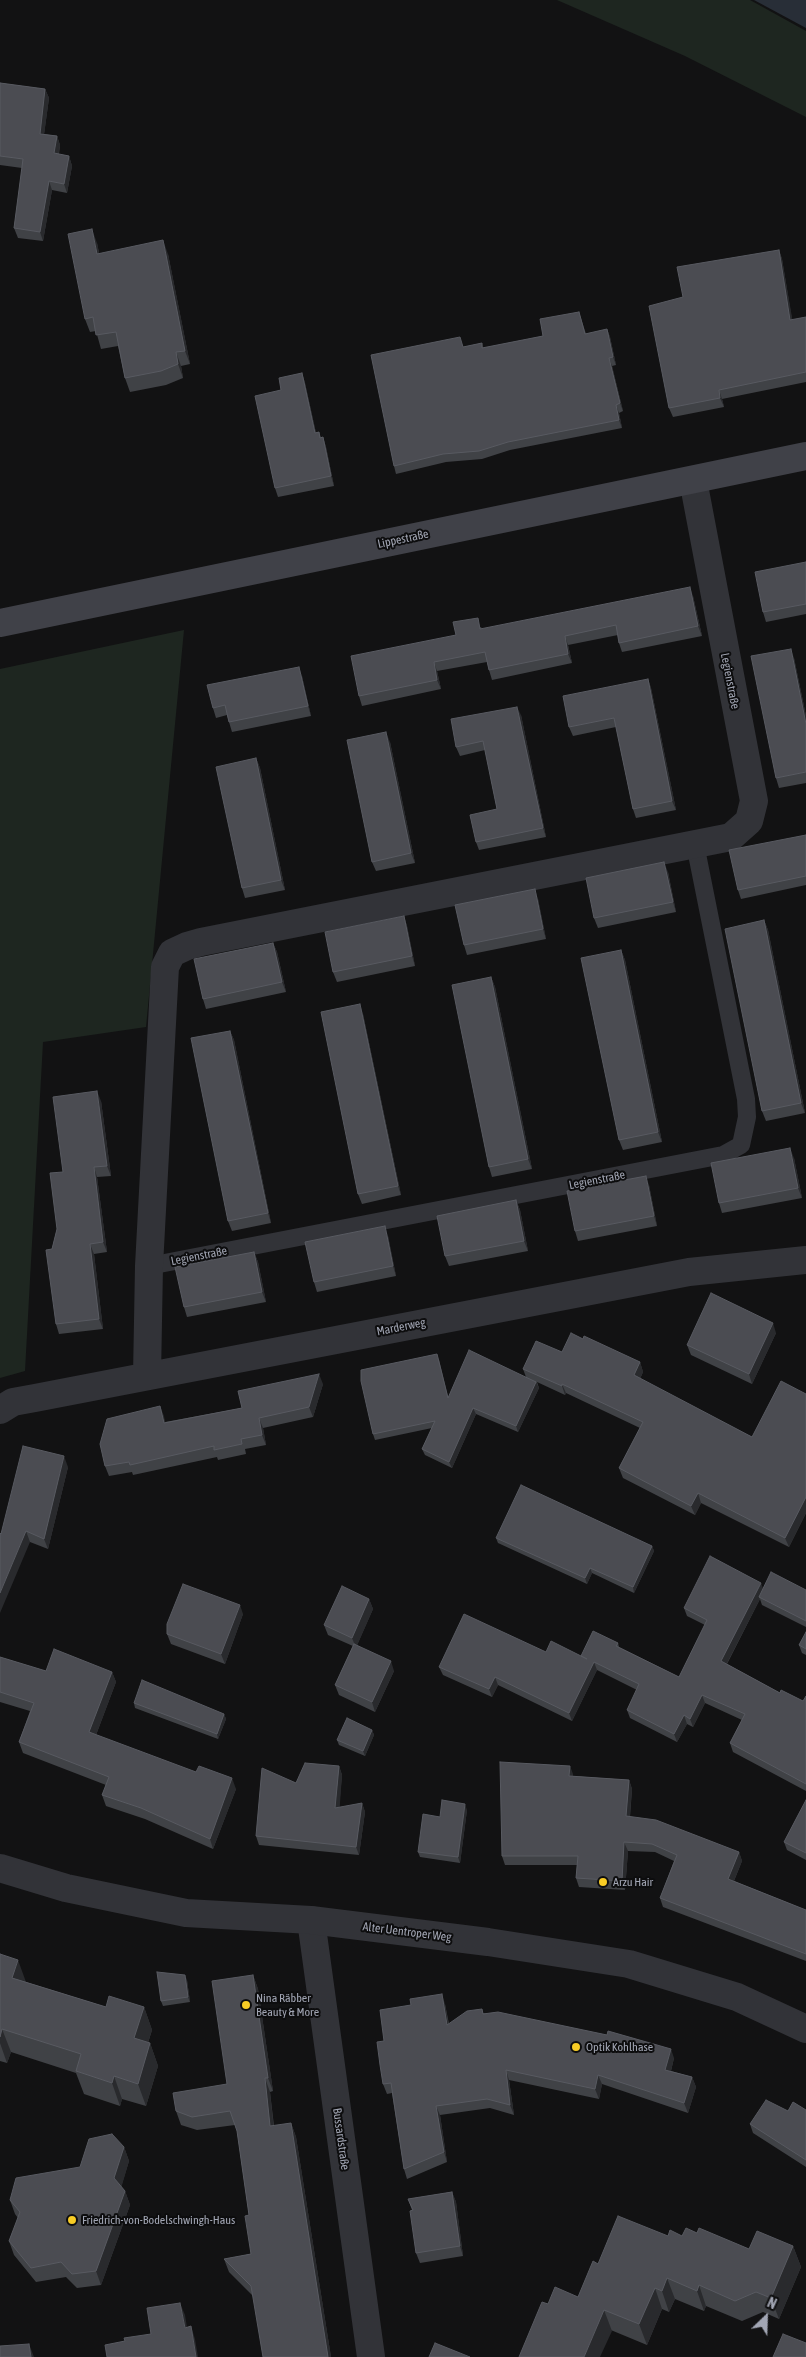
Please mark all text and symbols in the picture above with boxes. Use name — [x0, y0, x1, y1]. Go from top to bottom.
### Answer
street label: Lippestraße — [376, 527, 430, 551]
street label: Legienstraße — [717, 652, 743, 710]
street label: Legienstraße — [568, 1167, 626, 1193]
street label: Legienstraße — [170, 1243, 228, 1269]
street label: Marderweg — [375, 1315, 427, 1339]
place label: Arzu Hair — [613, 1875, 653, 1889]
marker: Arzu Hair — [597, 1876, 609, 1888]
street label: Alter Uentroper Weg — [362, 1919, 452, 1945]
place label: Nina Räbber Beauty & More — [256, 1991, 319, 2019]
marker: Nina Räbber Beauty & More — [240, 1999, 252, 2011]
place label: Optik Kohlhase — [586, 2040, 653, 2054]
marker: Optik Kohlhase — [570, 2041, 582, 2053]
street label: Bussardstraße — [330, 2107, 352, 2171]
place label: Friedrich-von-Bodelschwingh-Haus — [82, 2213, 235, 2227]
marker: Friedrich-von-Bodelschwingh-Haus — [66, 2214, 78, 2226]
north arrow — [741, 2292, 791, 2342]
text: N — [765, 2294, 779, 2312]

